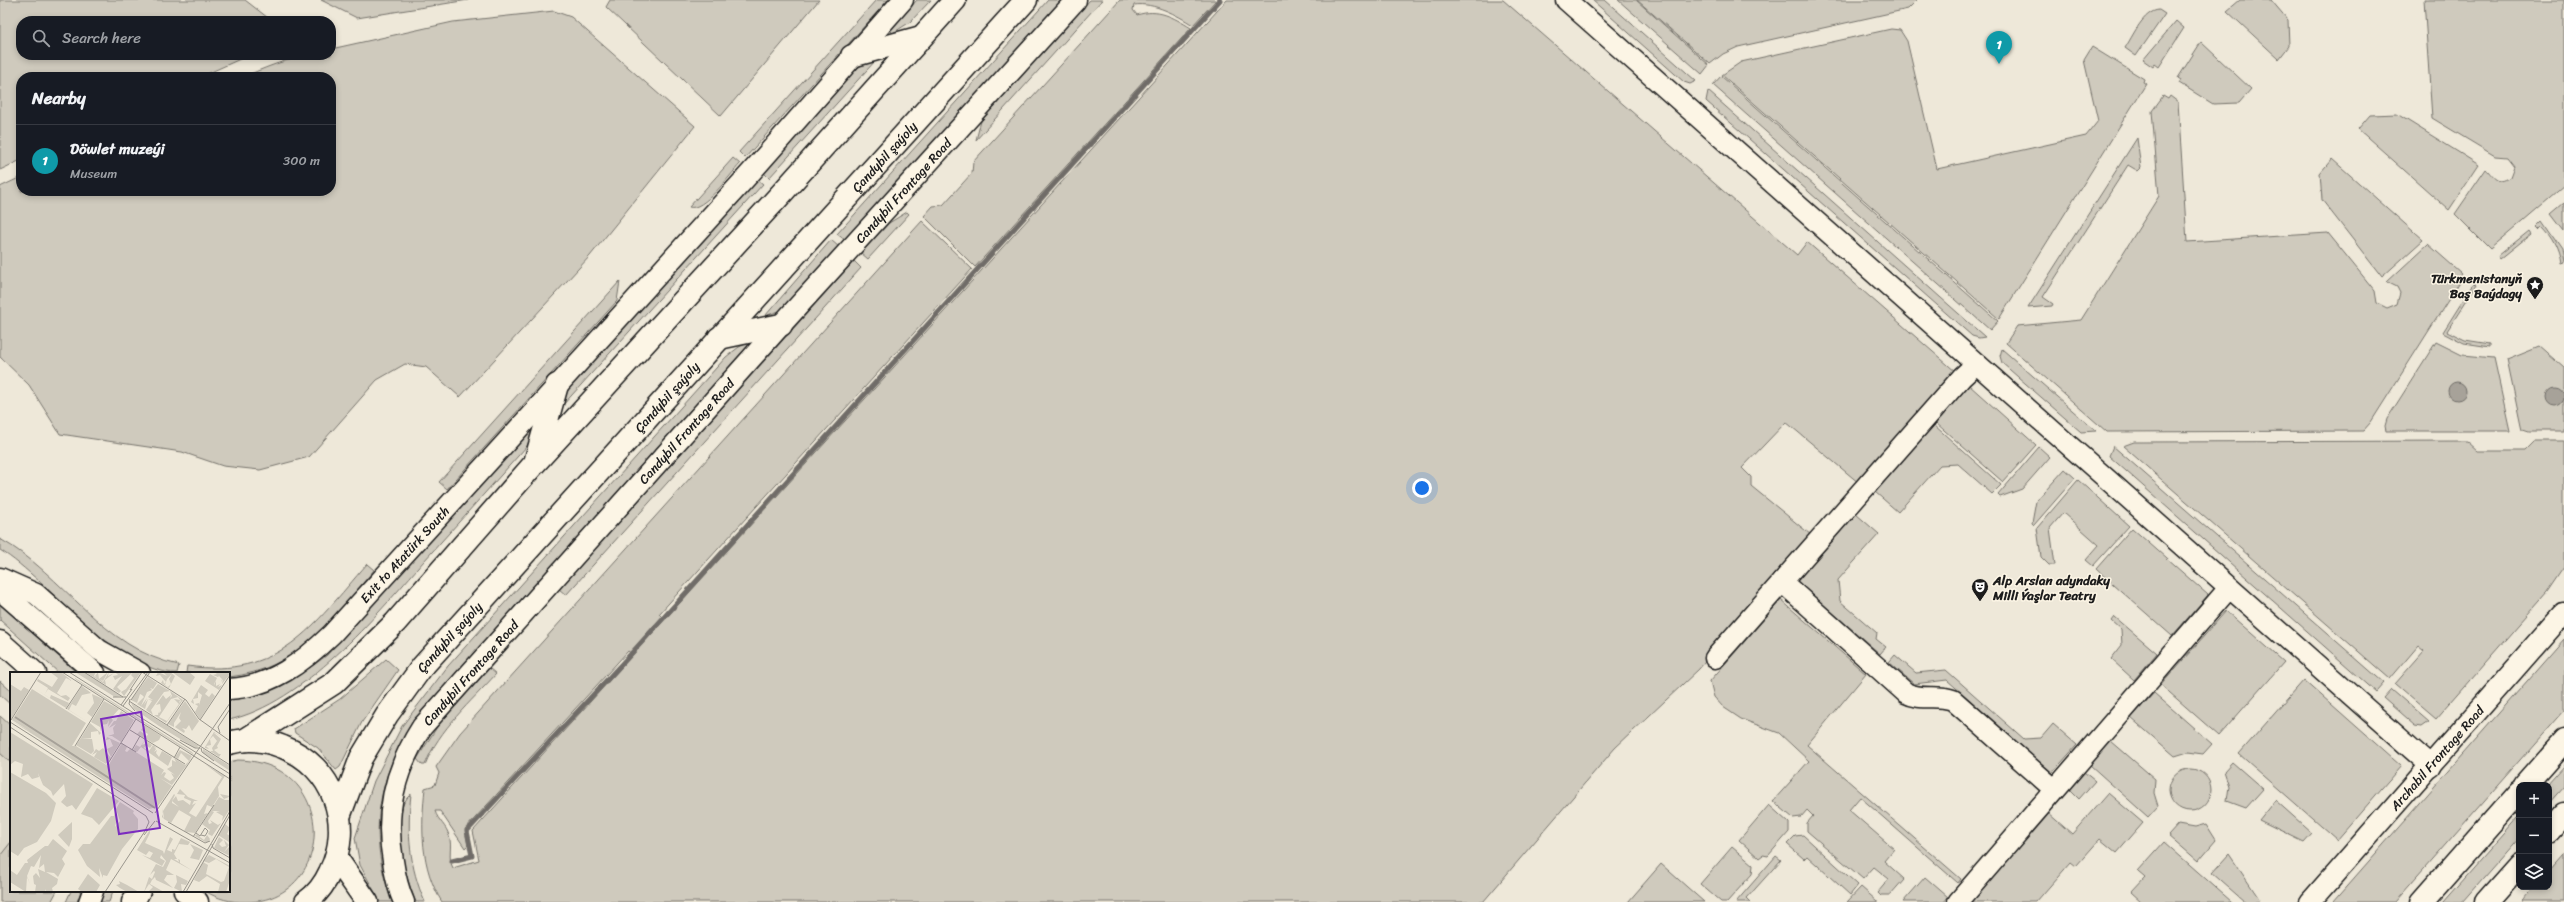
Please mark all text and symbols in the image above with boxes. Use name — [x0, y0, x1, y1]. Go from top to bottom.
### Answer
search box — [16, 16, 336, 60]
text: Search here — [62, 25, 141, 51]
icon: search — [30, 27, 52, 49]
pin: 1 — [1986, 31, 2012, 64]
text: Nearby — [32, 83, 86, 113]
street label: Çandybil şaýoly — [846, 116, 923, 197]
street label: Candybil Frontage Road — [849, 132, 958, 248]
text: Döwlet muzeýi — [70, 136, 165, 162]
text: 1 — [42, 149, 48, 172]
text: 300 m — [283, 149, 320, 172]
text: Museum — [70, 162, 117, 185]
place label: Türkmenistanyň Baş Baýdagy — [2431, 267, 2523, 305]
place icon: Türkmenistanyň Baş Baýdagy — [2525, 275, 2545, 300]
street label: Çandybil şaýoly — [628, 356, 705, 438]
street label: Candybil Frontage Road — [633, 372, 741, 489]
your location — [1412, 478, 1432, 498]
street label: Exit to Atatürk South — [354, 500, 455, 608]
place label: Alp Arslan adyndaky Milli Ýaşlar Teatry — [1992, 569, 2110, 607]
theatre icon: Alp Arslan adyndaky Milli Ýaşlar Teatry — [1970, 577, 1990, 602]
street label: Çandybil şaýoly — [410, 596, 488, 677]
street label: Candybil Frontage Road — [417, 614, 525, 731]
inset map — [10, 672, 230, 892]
street label: Archabil Frontage Road — [2383, 699, 2490, 816]
map controls — [2516, 782, 2552, 890]
button: + — [2516, 782, 2552, 818]
button: − — [2516, 818, 2552, 854]
button: layers — [2516, 854, 2552, 890]

